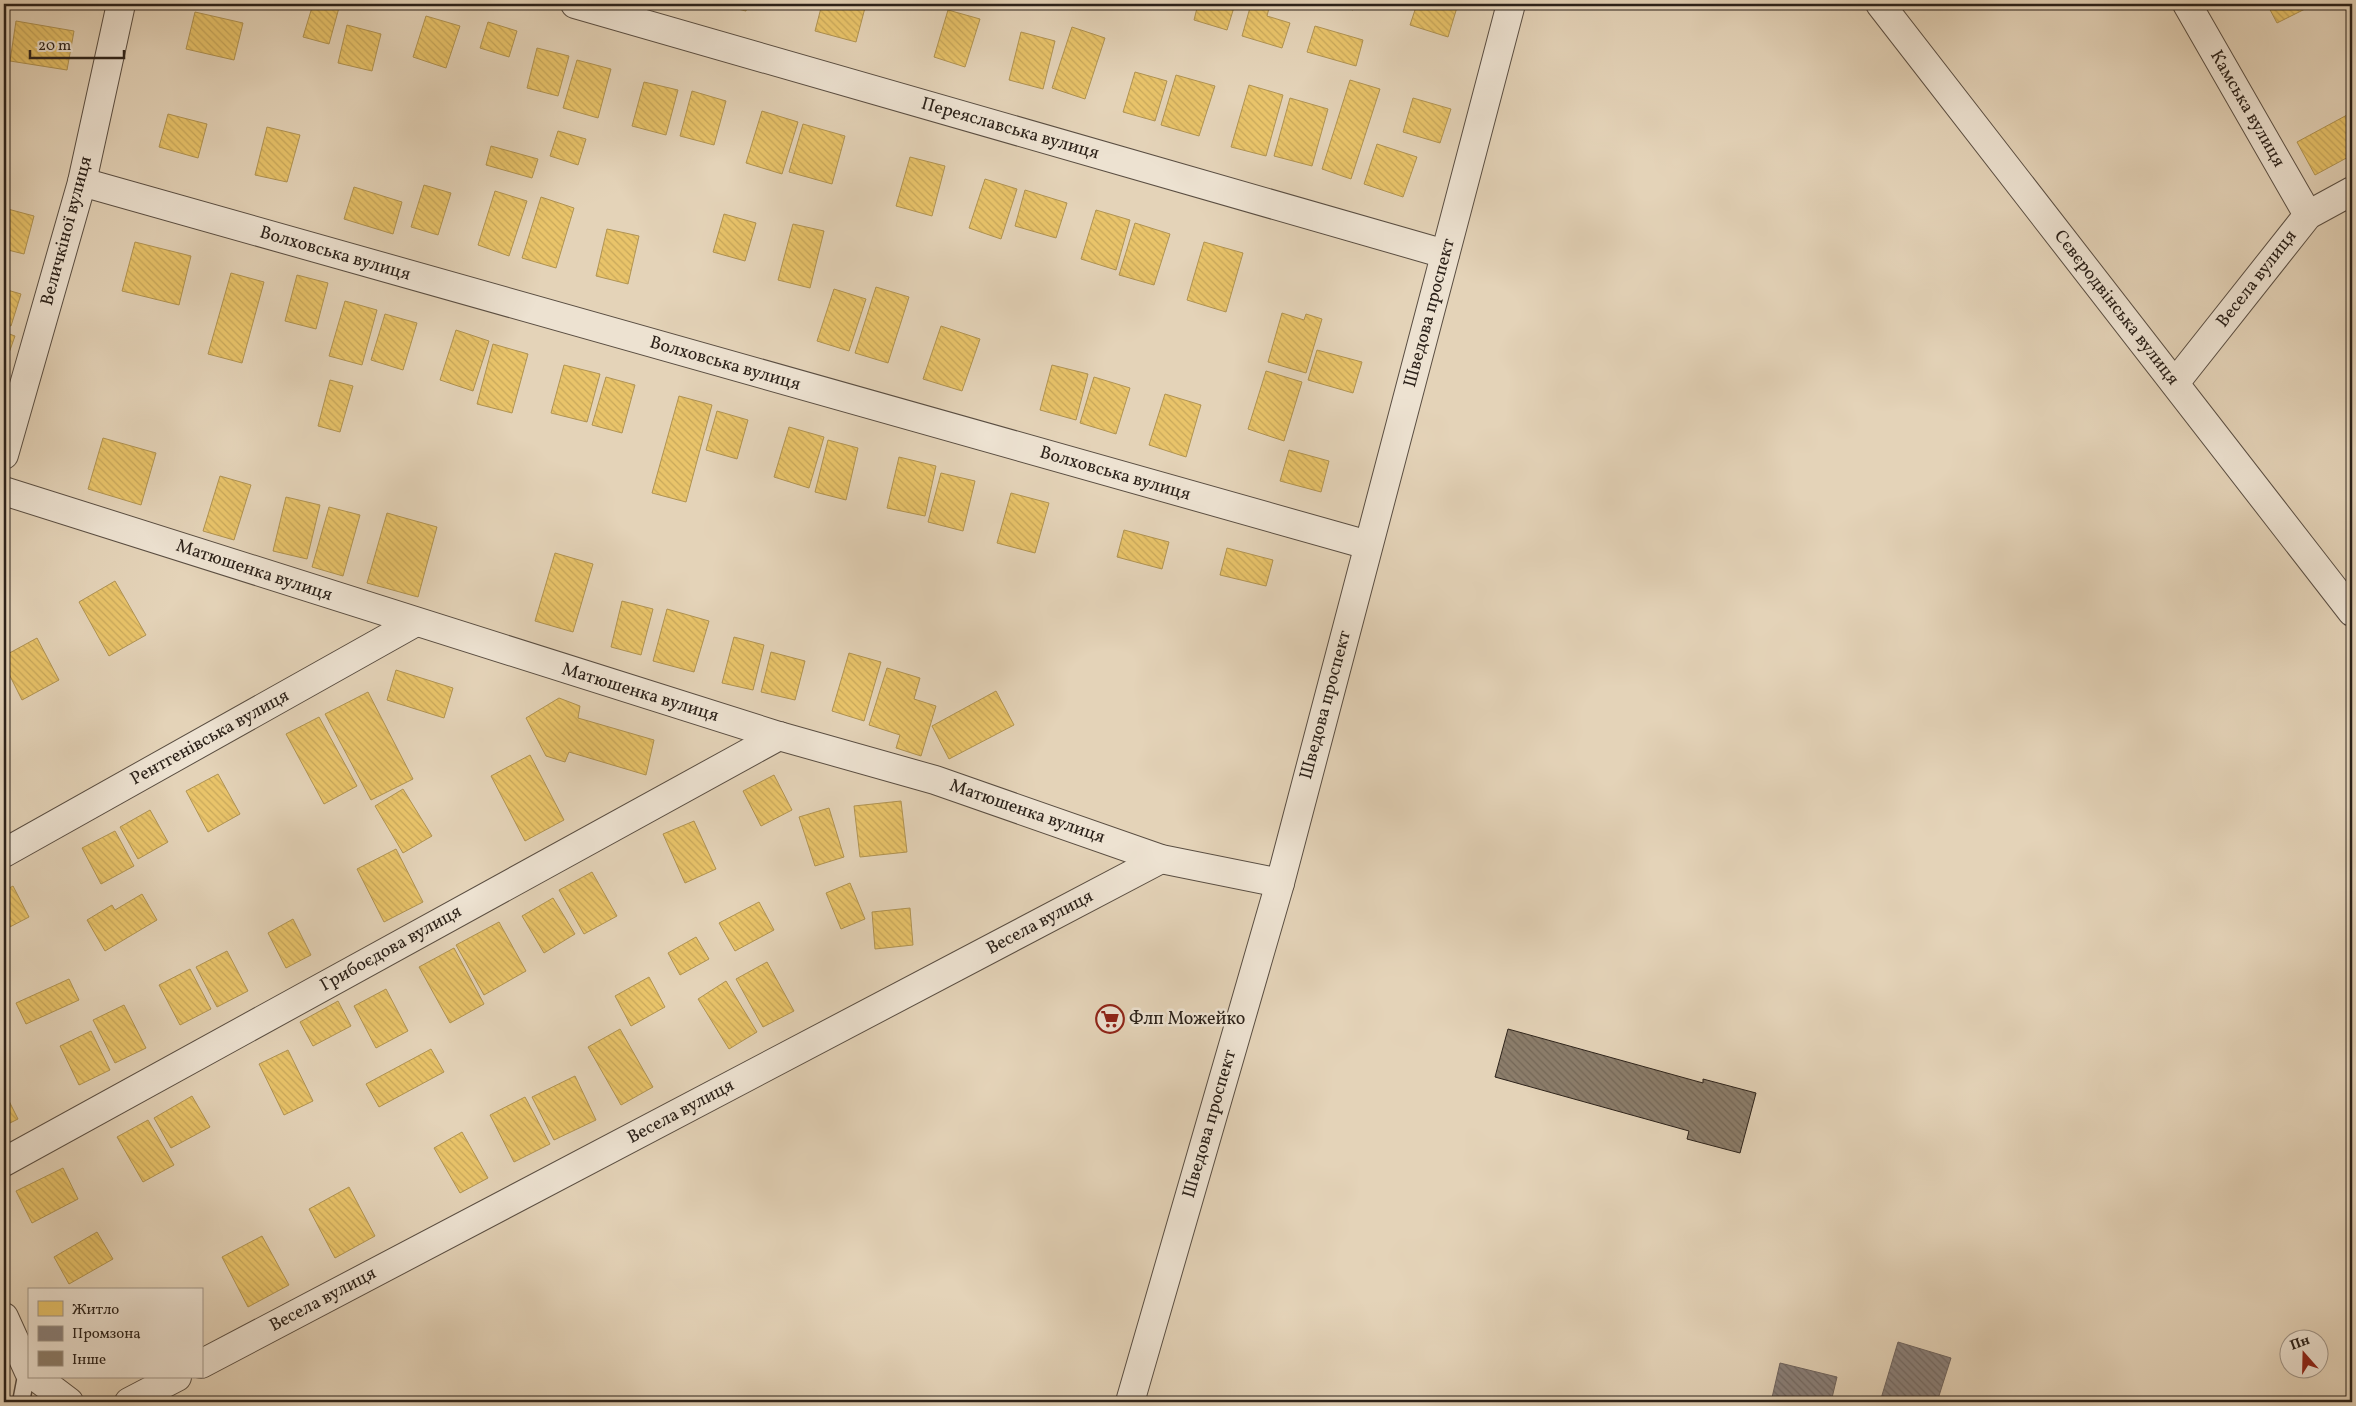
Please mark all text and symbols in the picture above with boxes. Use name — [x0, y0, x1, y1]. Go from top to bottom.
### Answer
scale bar — [30, 28, 124, 60]
text: 20 m — [38, 36, 71, 57]
street label: Камська вулиця — [2203, 46, 2291, 172]
street label: Переяславська вулиця — [918, 92, 1102, 166]
street label: Величкіної вулиця — [35, 154, 99, 308]
street label: Волховська вулиця — [256, 220, 414, 288]
street label: Сєвєродвінська вулиця — [2047, 225, 2185, 391]
street label: Весела вулиця — [2211, 225, 2303, 333]
street label: Шведова проспект — [1398, 236, 1462, 390]
street label: Волховська вулиця — [646, 330, 804, 398]
street label: Волховська вулиця — [1036, 440, 1194, 508]
street label: Матюшенка вулиця — [173, 534, 335, 608]
street label: Шведова проспект — [1294, 628, 1358, 782]
street label: Матюшенка вулиця — [558, 657, 722, 729]
street label: Рентгенівська вулиця — [126, 684, 294, 792]
street label: Матюшенка вулиця — [946, 774, 1108, 850]
street label: Весела вулиця — [982, 884, 1098, 962]
street label: Грибоєдова вулиця — [316, 900, 466, 998]
supermarket icon: Флп Можейко — [1095, 1004, 1125, 1034]
place label: Флп Можейко — [1129, 1007, 1245, 1032]
street label: Шведова проспект — [1177, 1047, 1243, 1201]
street label: Весела вулиця — [623, 1073, 739, 1151]
street label: Весела вулиця — [265, 1261, 381, 1339]
legend — [28, 1288, 202, 1378]
text: Житло — [72, 1300, 119, 1321]
text: Промзона — [72, 1324, 141, 1345]
north arrow — [2278, 1328, 2328, 1378]
text: Пн — [2287, 1331, 2313, 1356]
text: Інше — [72, 1350, 106, 1371]

